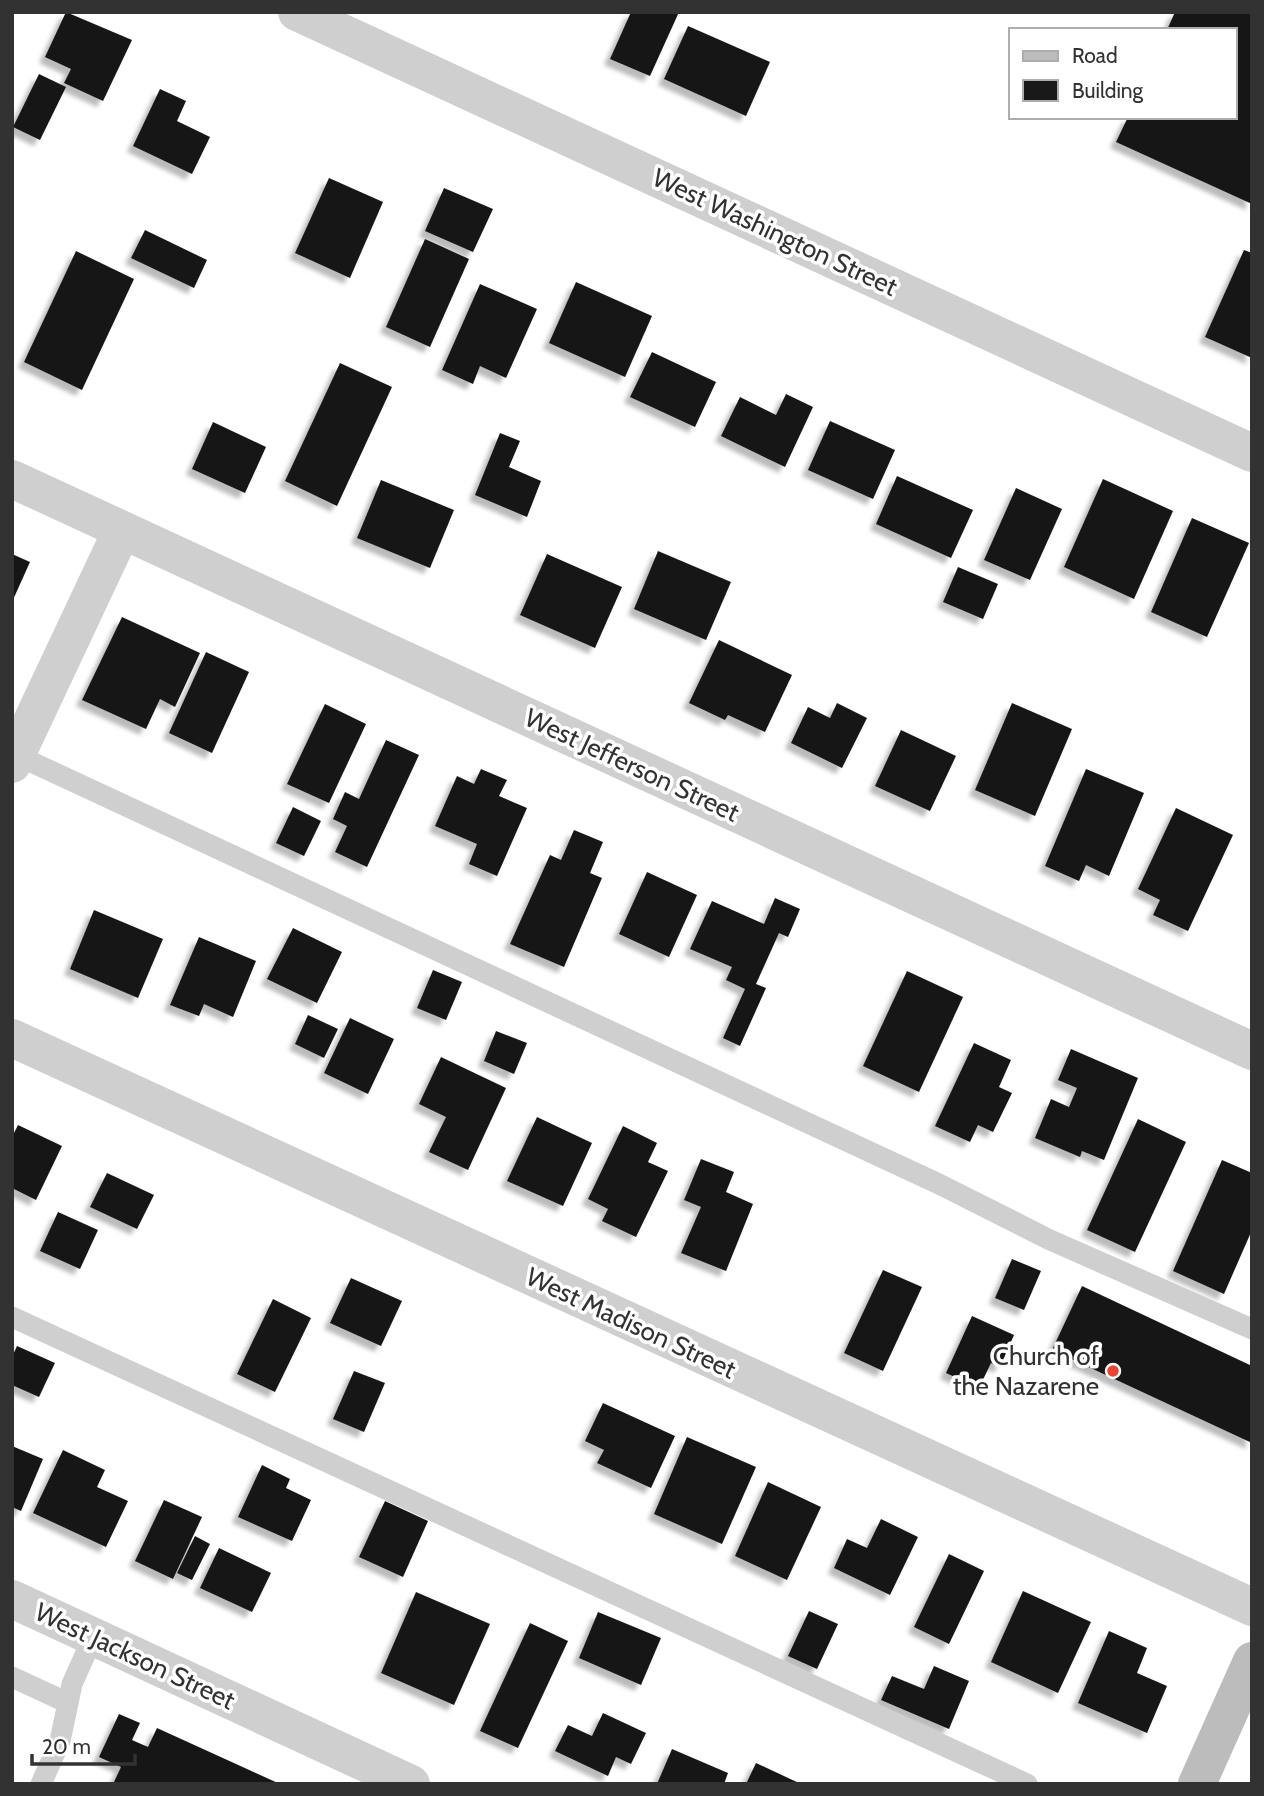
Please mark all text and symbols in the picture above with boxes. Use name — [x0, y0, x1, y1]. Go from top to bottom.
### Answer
legend — [1009, 28, 1236, 119]
text: Road — [1072, 43, 1118, 68]
text: Building — [1072, 78, 1144, 103]
street label: West Washington Street — [648, 161, 903, 303]
street label: West Jefferson Street — [520, 701, 744, 829]
street label: West Madison Street — [521, 1260, 741, 1386]
place label: Church of the Nazarene — [953, 1340, 1099, 1402]
marker: Church of the Nazarene — [1105, 1363, 1121, 1379]
street label: West Jackson Street — [30, 1596, 240, 1716]
scale bar — [32, 1722, 135, 1766]
text: 20 m — [42, 1734, 91, 1759]

